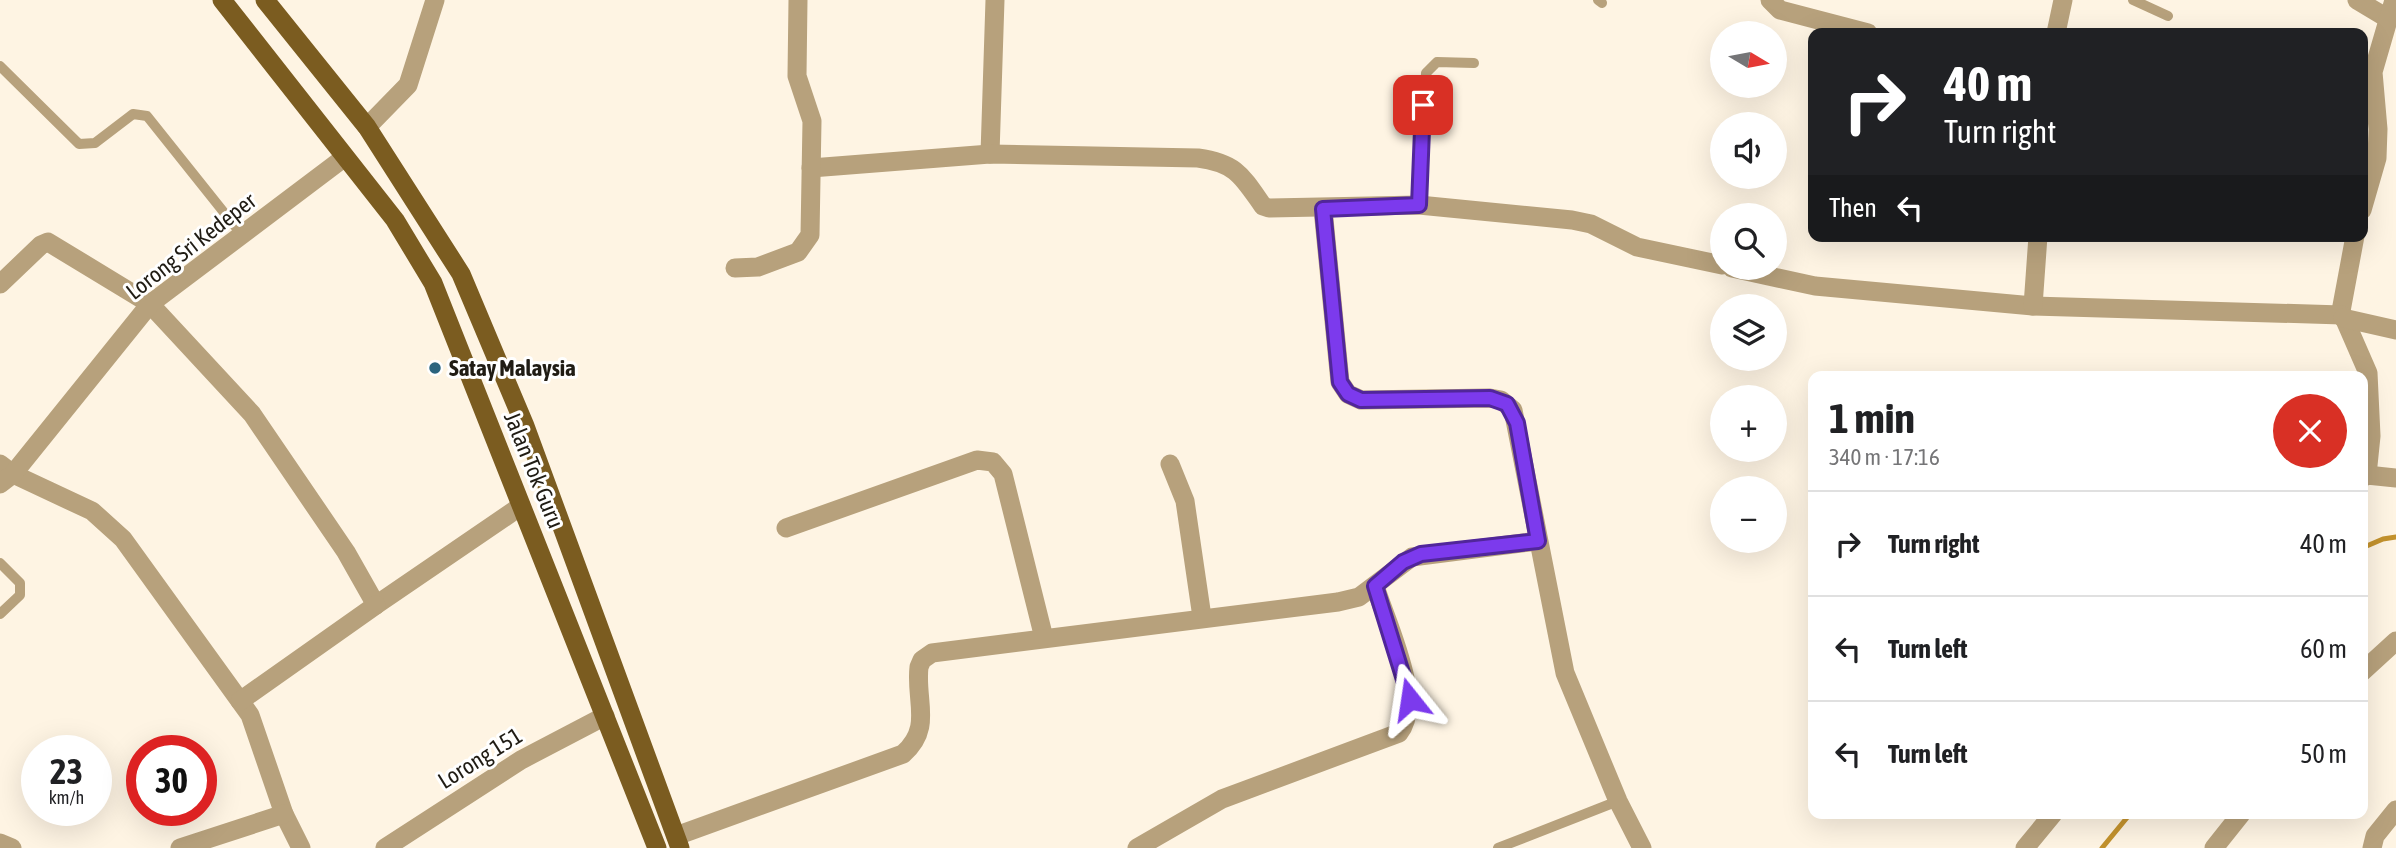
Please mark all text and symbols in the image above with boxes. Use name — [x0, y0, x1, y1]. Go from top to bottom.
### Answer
north arrow — [1710, 21, 1787, 98]
map controls — [1710, 21, 1787, 553]
text: 40 m — [1944, 55, 2032, 111]
icon: right — [1829, 56, 1920, 147]
pin — [1393, 75, 1453, 135]
icon: arrive — [1404, 86, 1442, 124]
button: sound — [1710, 112, 1787, 189]
text: Turn right — [1944, 113, 2057, 150]
street label: Lorong Sri Kedeper — [121, 187, 262, 305]
icon: left — [1891, 189, 1929, 227]
text: Then — [1829, 193, 1877, 223]
button: search — [1710, 203, 1787, 280]
button: layers — [1710, 294, 1787, 371]
place label: Satay Malaysia — [449, 355, 576, 381]
marker: Satay Malaysia — [427, 360, 443, 376]
button: + — [1710, 385, 1787, 462]
text: 1 min — [1829, 394, 1915, 442]
button: close — [2273, 394, 2347, 468]
street label: Jalan Tok Guru — [499, 408, 569, 532]
text: 340 m · 17:16 — [1829, 444, 1940, 470]
button: − — [1710, 476, 1787, 553]
icon: right — [1829, 525, 1867, 563]
text: Turn right — [1888, 529, 1979, 559]
text: 40 m — [2300, 529, 2347, 559]
icon: left — [1829, 630, 1867, 668]
text: Turn left — [1888, 634, 1968, 664]
text: 60 m — [2300, 634, 2347, 664]
position arrow — [1373, 662, 1447, 736]
street label: Lorong 151 — [433, 722, 527, 794]
speed limit sign: 30 — [126, 735, 217, 826]
icon: left — [1829, 735, 1867, 773]
text: Turn left — [1888, 739, 1968, 769]
text: 50 m — [2300, 739, 2347, 769]
text: 23 — [50, 751, 83, 791]
text: km/h — [49, 787, 84, 808]

